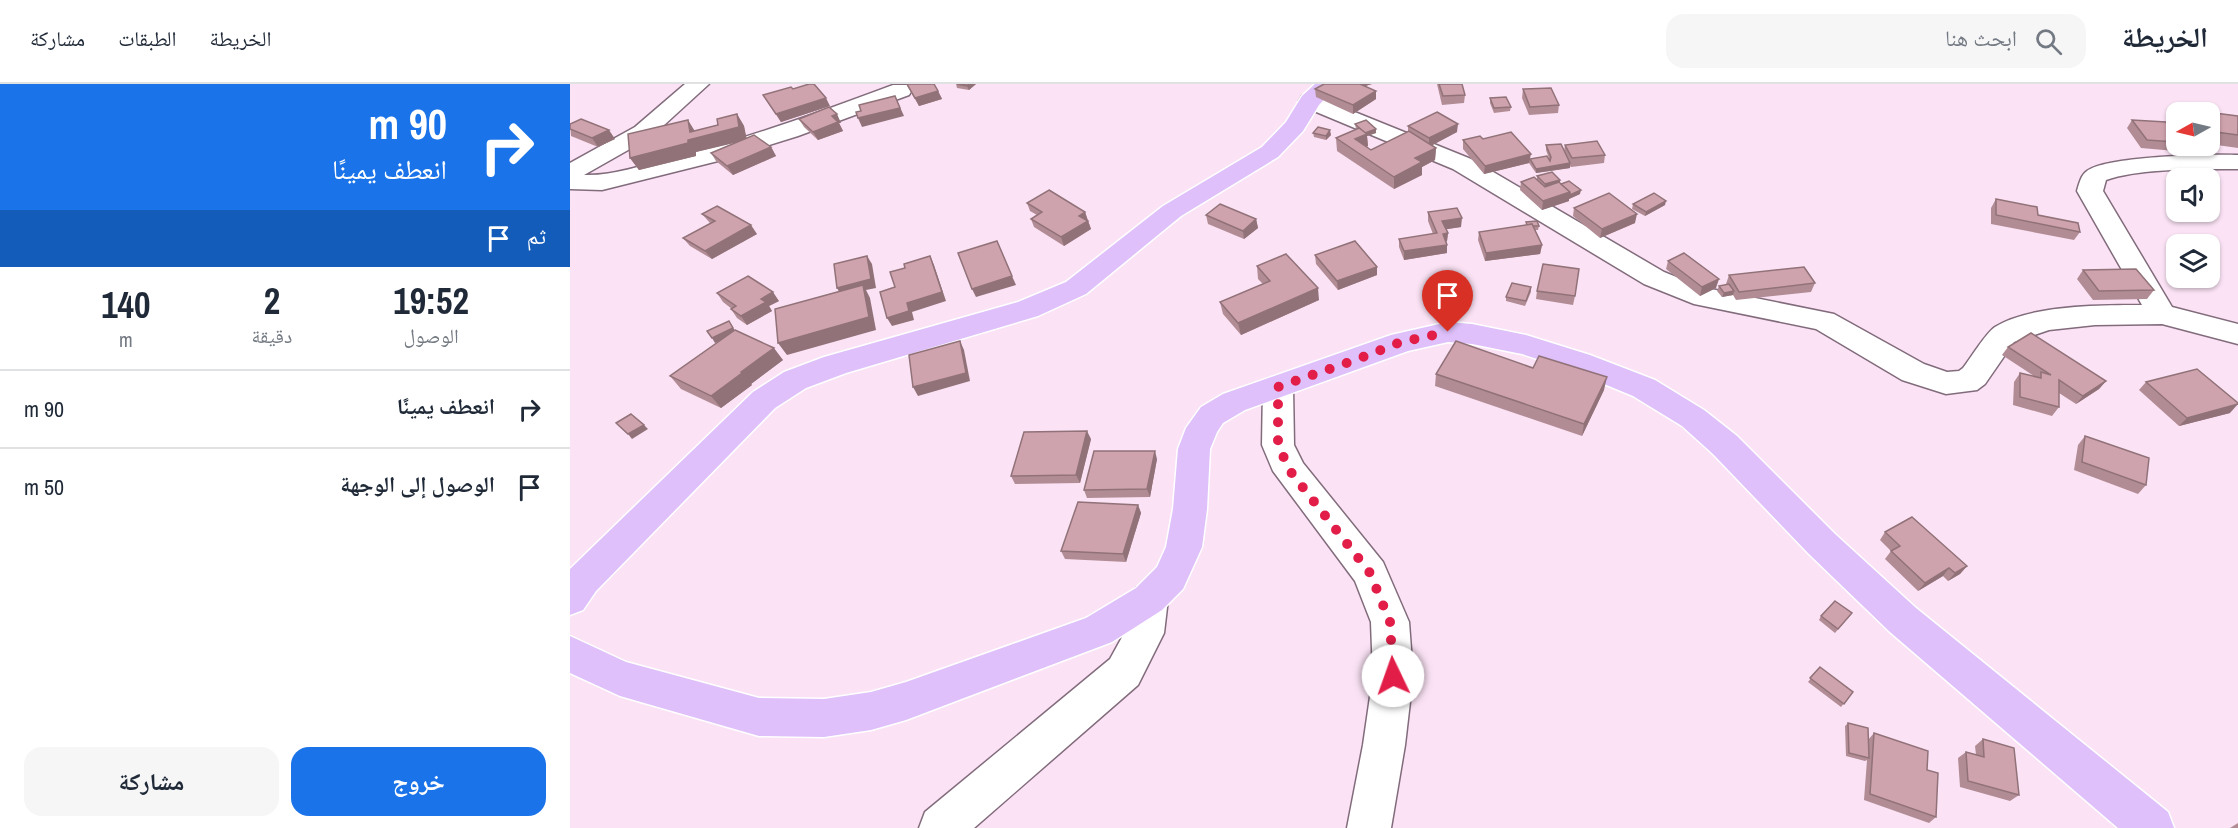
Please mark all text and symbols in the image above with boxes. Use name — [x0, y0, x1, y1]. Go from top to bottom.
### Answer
search box — [1666, 14, 2086, 68]
text: الخريطة — [2122, 18, 2208, 56]
text: ابحث هنا — [1945, 23, 2017, 53]
text: مشاركة — [30, 24, 85, 53]
text: الطبقات — [118, 24, 177, 53]
text: الخريطة — [210, 24, 271, 53]
icon: search — [2032, 25, 2065, 58]
text: 90 m — [368, 96, 447, 152]
north arrow — [2166, 102, 2220, 156]
map controls — [2166, 102, 2220, 288]
icon: right — [468, 108, 546, 186]
text: انعطف يمينًا — [332, 151, 447, 187]
button: sound — [2166, 168, 2220, 222]
text: ثم — [527, 221, 546, 251]
icon: arrive — [482, 222, 515, 255]
button: layers — [2166, 234, 2220, 288]
pin — [1422, 270, 1473, 332]
text: 2 — [264, 277, 280, 325]
text: 19:52 — [393, 277, 469, 325]
icon: arrive — [1431, 279, 1464, 312]
text: 140 — [101, 281, 150, 329]
text: دقيقة — [252, 322, 292, 349]
text: الوصول — [403, 322, 459, 349]
text: m — [119, 326, 133, 353]
text: انعطف يمينًا — [397, 391, 495, 421]
icon: right — [513, 393, 546, 426]
text: 90 m — [24, 394, 64, 424]
text: الوصول إلى الوجهة — [340, 469, 495, 499]
icon: arrive — [513, 471, 546, 504]
text: 50 m — [24, 472, 64, 502]
position arrow — [1361, 644, 1425, 708]
button: مشاركة — [24, 747, 279, 816]
button: خروج — [291, 747, 546, 816]

